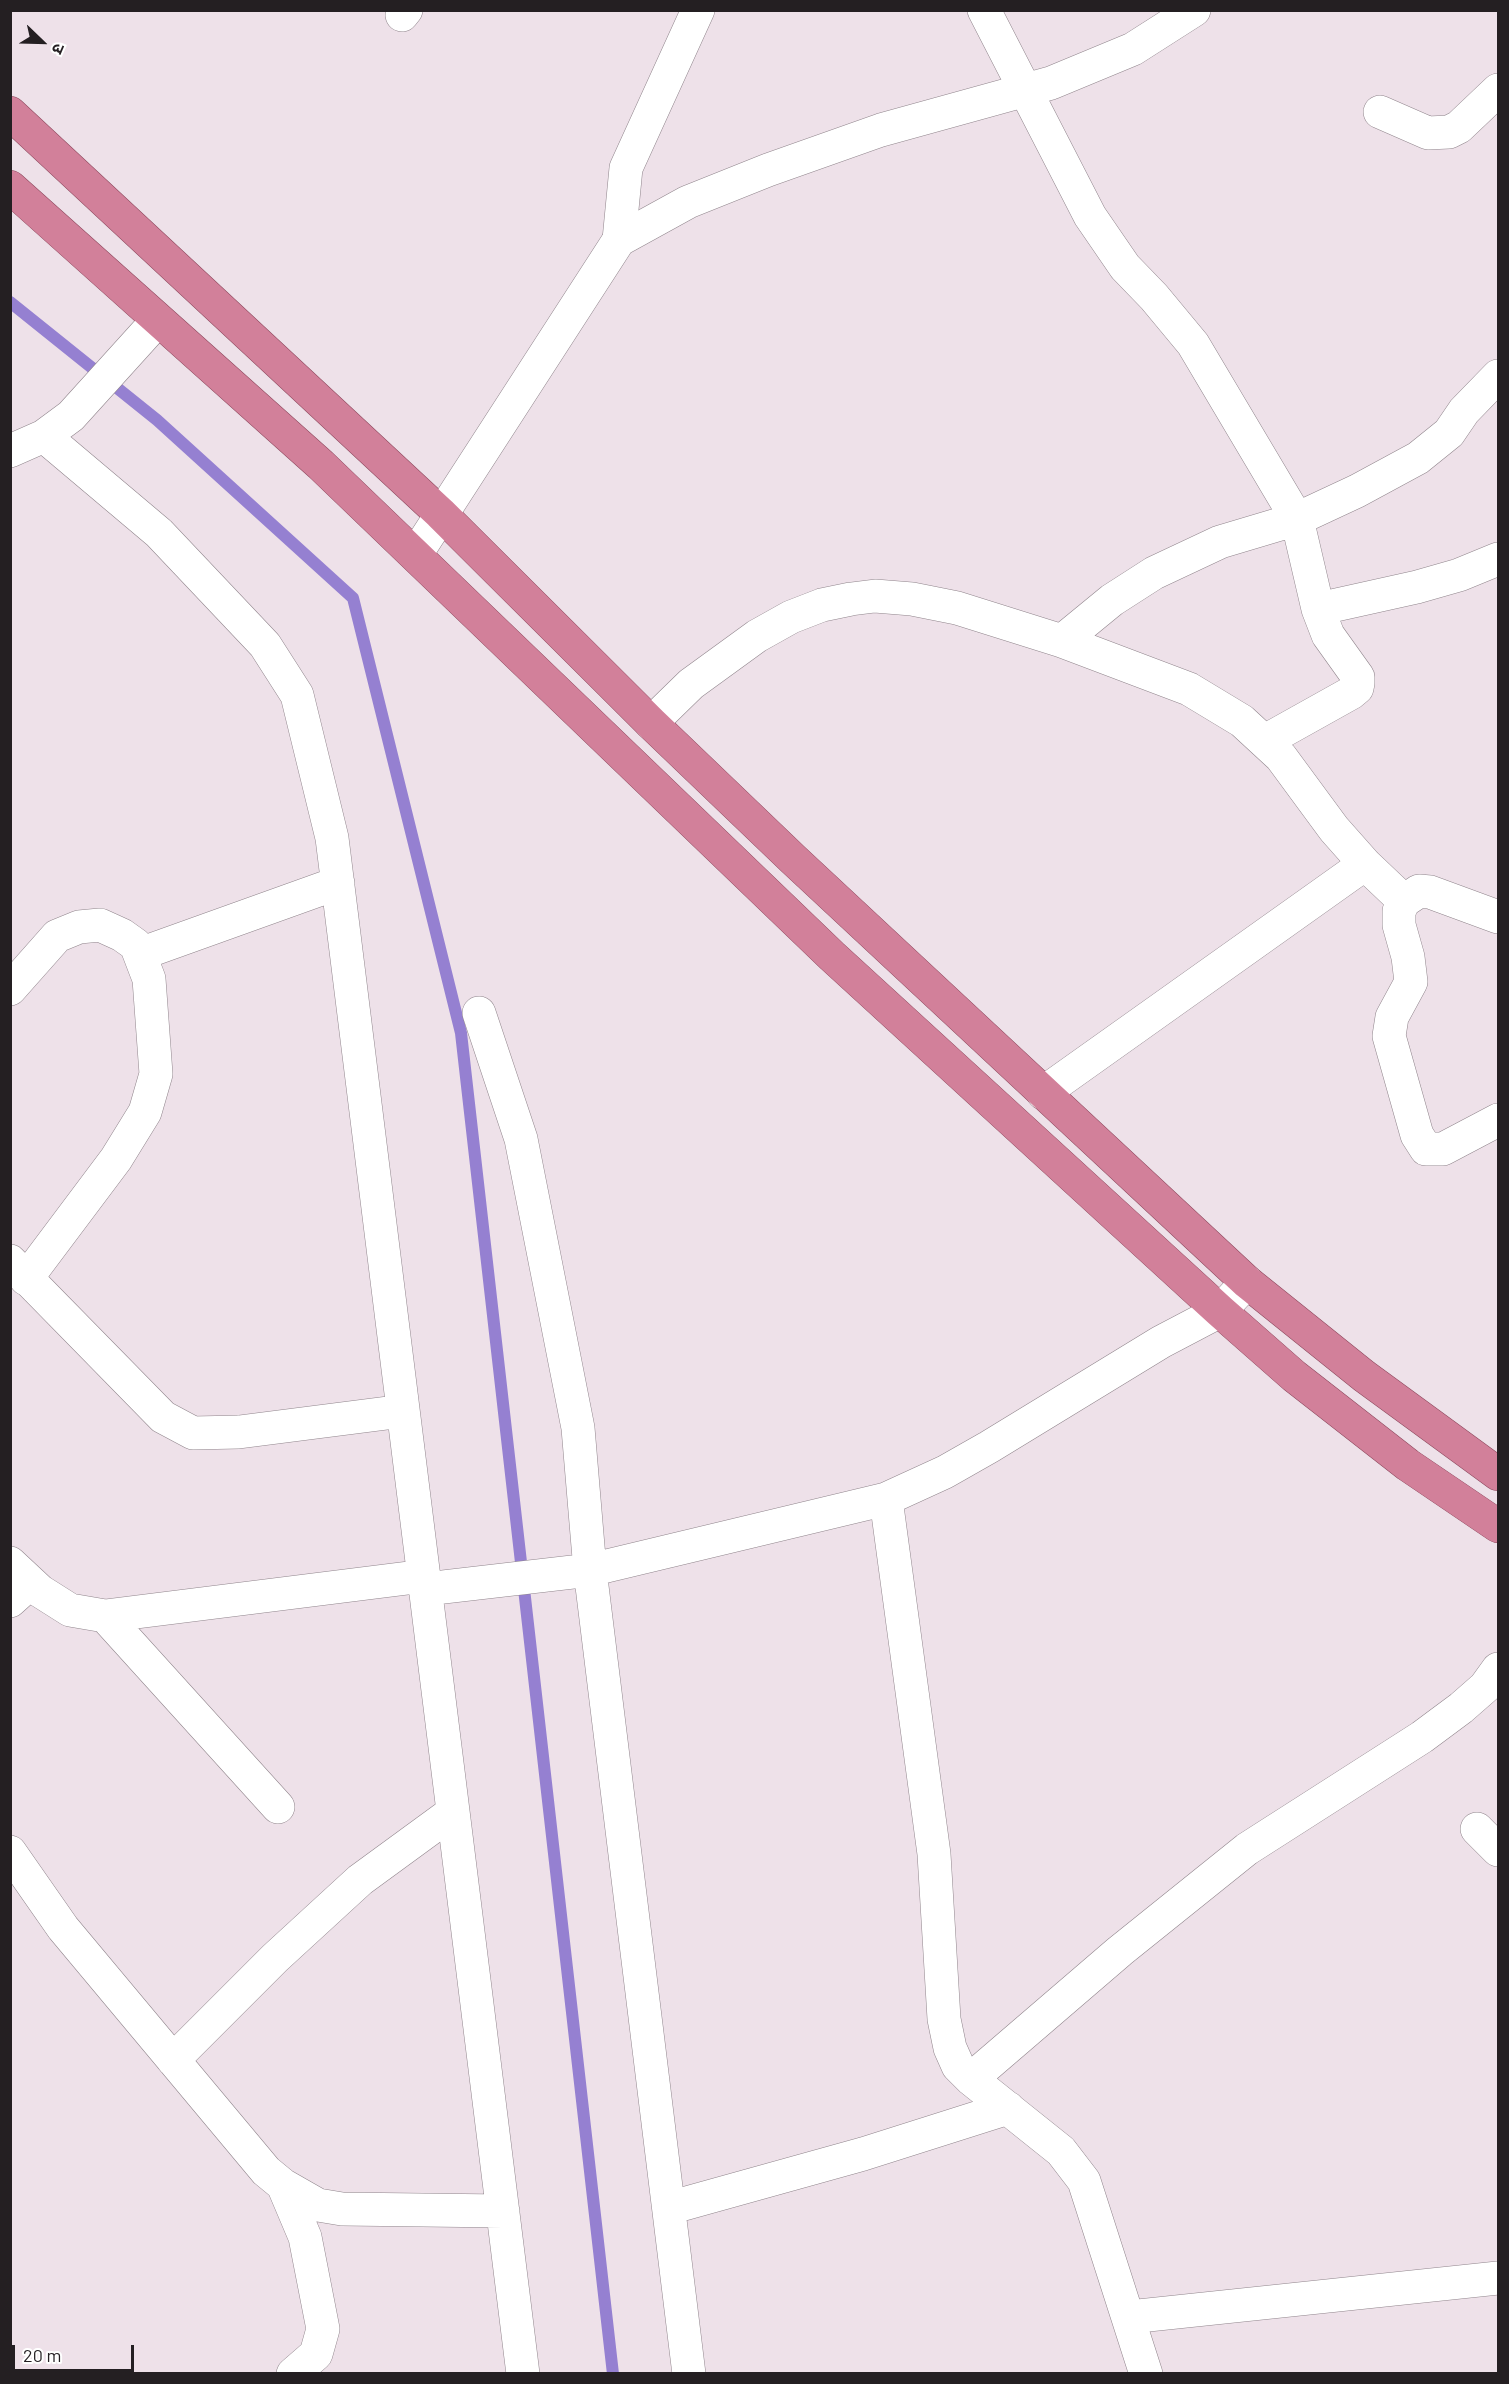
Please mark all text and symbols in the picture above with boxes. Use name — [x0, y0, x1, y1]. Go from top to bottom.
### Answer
north arrow — [12, 12, 72, 72]
text: उ — [48, 41, 70, 57]
scale bar — [15, 2333, 136, 2371]
text: 20 m — [23, 2344, 61, 2366]

